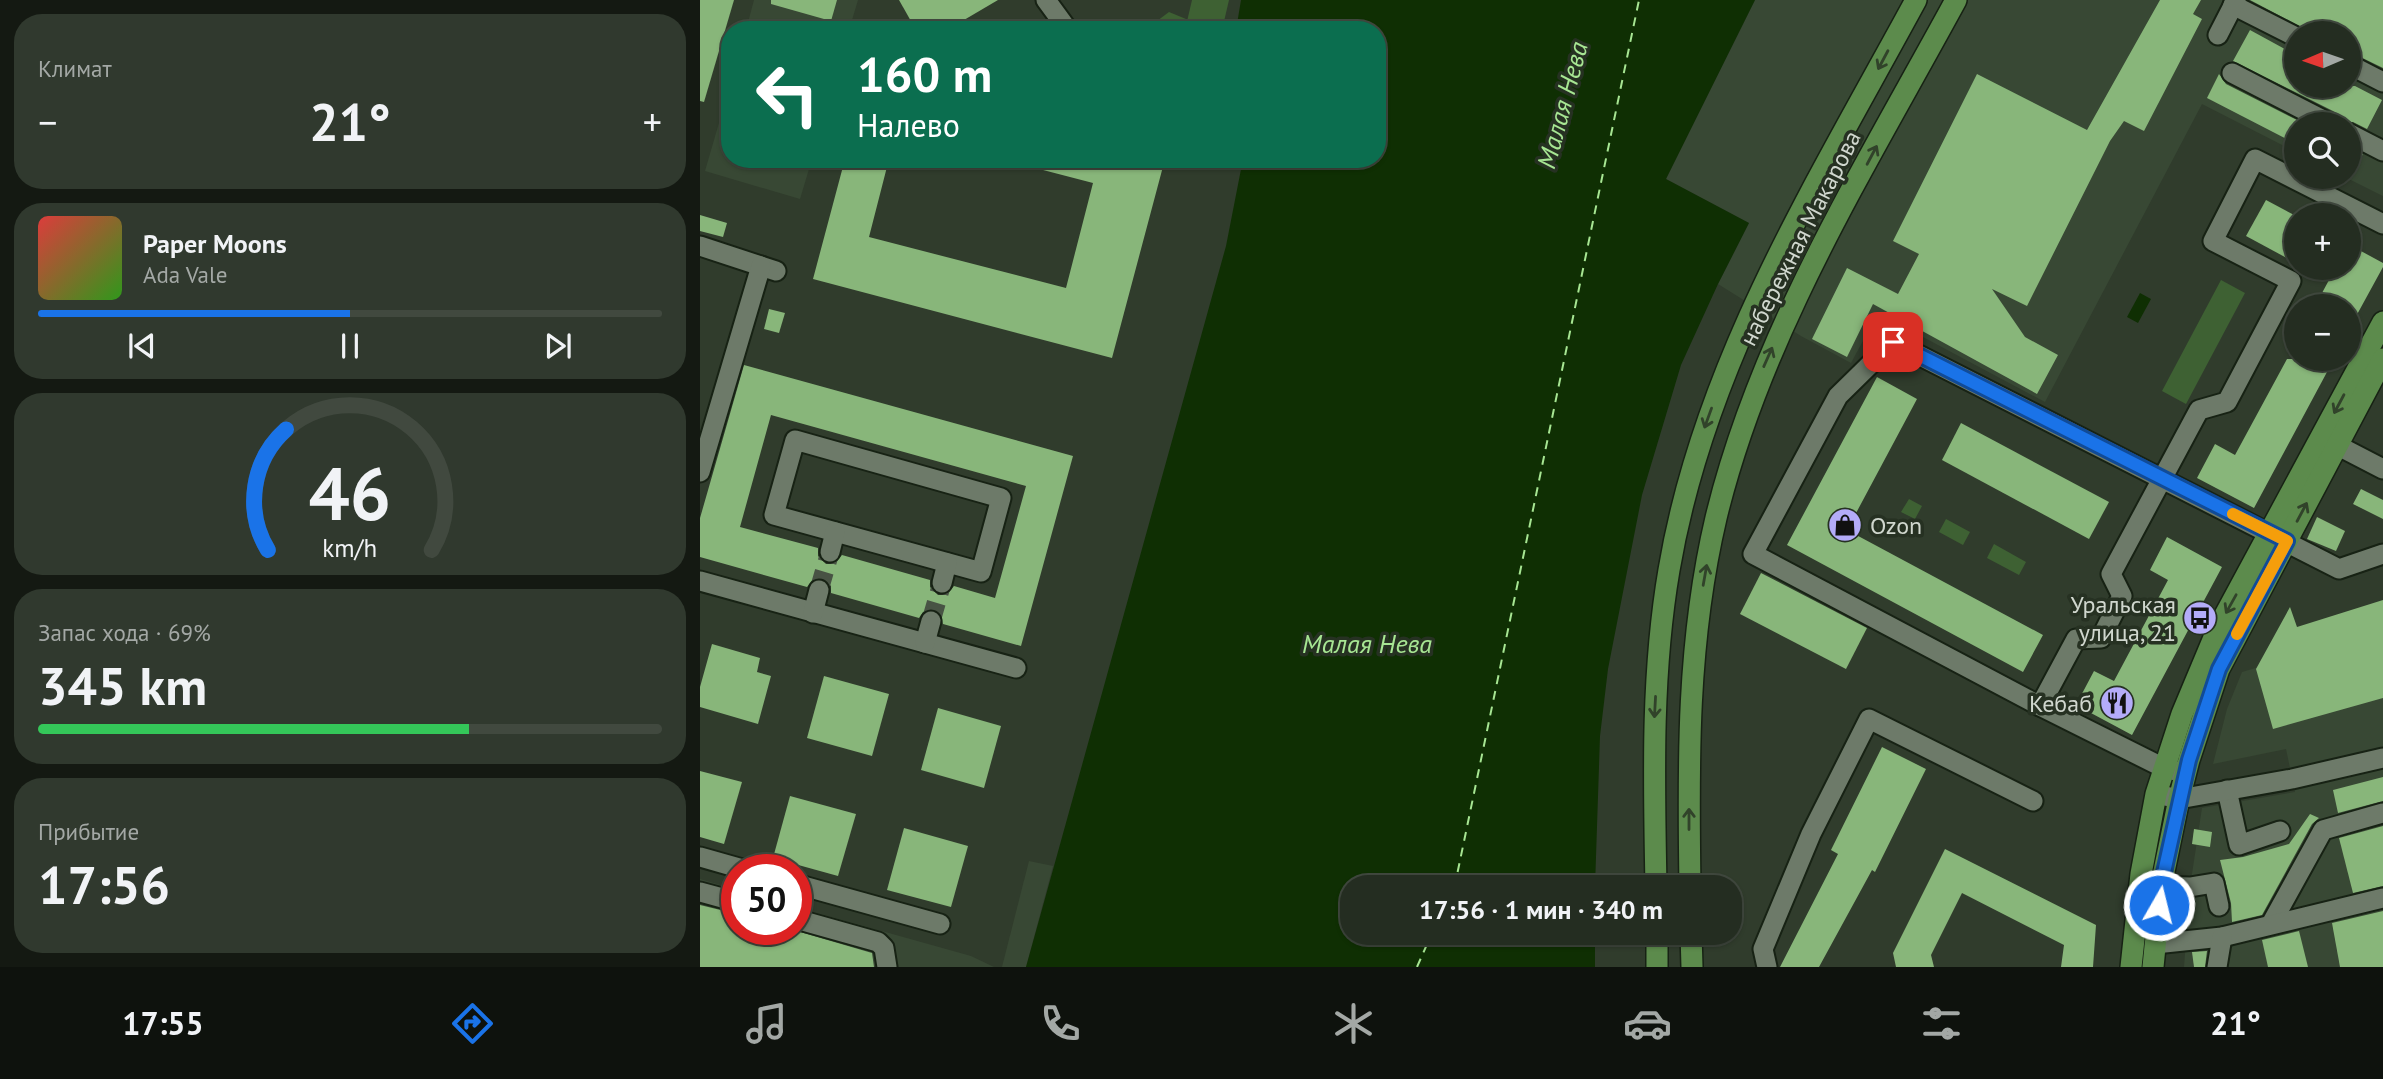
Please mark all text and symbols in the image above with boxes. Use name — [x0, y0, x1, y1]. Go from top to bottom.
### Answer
north arrow — [2284, 21, 2361, 98]
map controls — [2284, 21, 2361, 371]
water label: Малая Нева — [1529, 38, 1595, 172]
text: 160 m — [857, 42, 992, 106]
icon: left — [742, 49, 833, 140]
one-way arrow — [1876, 49, 1889, 70]
text: Климат — [38, 54, 112, 83]
text: 21° — [309, 88, 391, 155]
text: − — [38, 97, 57, 146]
text: + — [643, 97, 662, 146]
text: Налево — [857, 104, 960, 146]
button: search — [2284, 112, 2361, 189]
street label: набережная Макарова — [1732, 125, 1868, 351]
one-way arrow — [1866, 145, 1879, 166]
button: + — [2284, 203, 2361, 280]
text: Paper Moons — [143, 227, 287, 260]
text: Ada Vale — [143, 260, 227, 289]
button: − — [2284, 294, 2361, 371]
pin — [1863, 312, 1923, 372]
icon: arrive — [1874, 323, 1912, 361]
icon: previous — [123, 327, 161, 365]
icon: pause — [331, 327, 369, 365]
icon: next — [539, 327, 577, 365]
one-way arrow — [1762, 347, 1776, 368]
one-way arrow — [2332, 393, 2346, 414]
one-way arrow — [1701, 406, 1713, 428]
text: 46 — [309, 446, 391, 540]
one-way arrow — [2295, 502, 2309, 523]
shop icon: Ozon — [1826, 506, 1864, 544]
place label: Ozon — [1870, 510, 1922, 541]
text: km/h — [323, 531, 377, 563]
one-way arrow — [1699, 564, 1712, 587]
place label: Уральская улица, 21 — [2071, 589, 2176, 648]
one-way arrow — [2224, 593, 2237, 614]
bus stop icon: Уральская улица, 21 — [2181, 599, 2219, 637]
text: Запас хода · 69% — [38, 618, 211, 647]
water label: Малая Нева — [1302, 627, 1432, 660]
text: 345 km — [38, 652, 207, 719]
restaurant icon: Кебаб — [2098, 684, 2136, 722]
place label: Кебаб — [2029, 688, 2092, 719]
one-way arrow — [1648, 695, 1661, 718]
one-way arrow — [1683, 808, 1696, 831]
text: Прибытие — [38, 817, 139, 846]
text: 17:56 — [38, 851, 170, 918]
speed limit sign: 50 — [721, 854, 812, 945]
position arrow — [2122, 868, 2196, 942]
text: 17:56 · 1 мин · 340 m — [1419, 893, 1663, 926]
icon: directions — [448, 999, 497, 1048]
icon: music — [742, 999, 791, 1048]
icon: phone — [1036, 999, 1085, 1048]
icon: climate — [1329, 999, 1378, 1048]
icon: car — [1623, 999, 1672, 1048]
icon: filters — [1917, 999, 1966, 1048]
text: 17:55 — [122, 1002, 204, 1044]
text: 21° — [2210, 1002, 2261, 1044]

